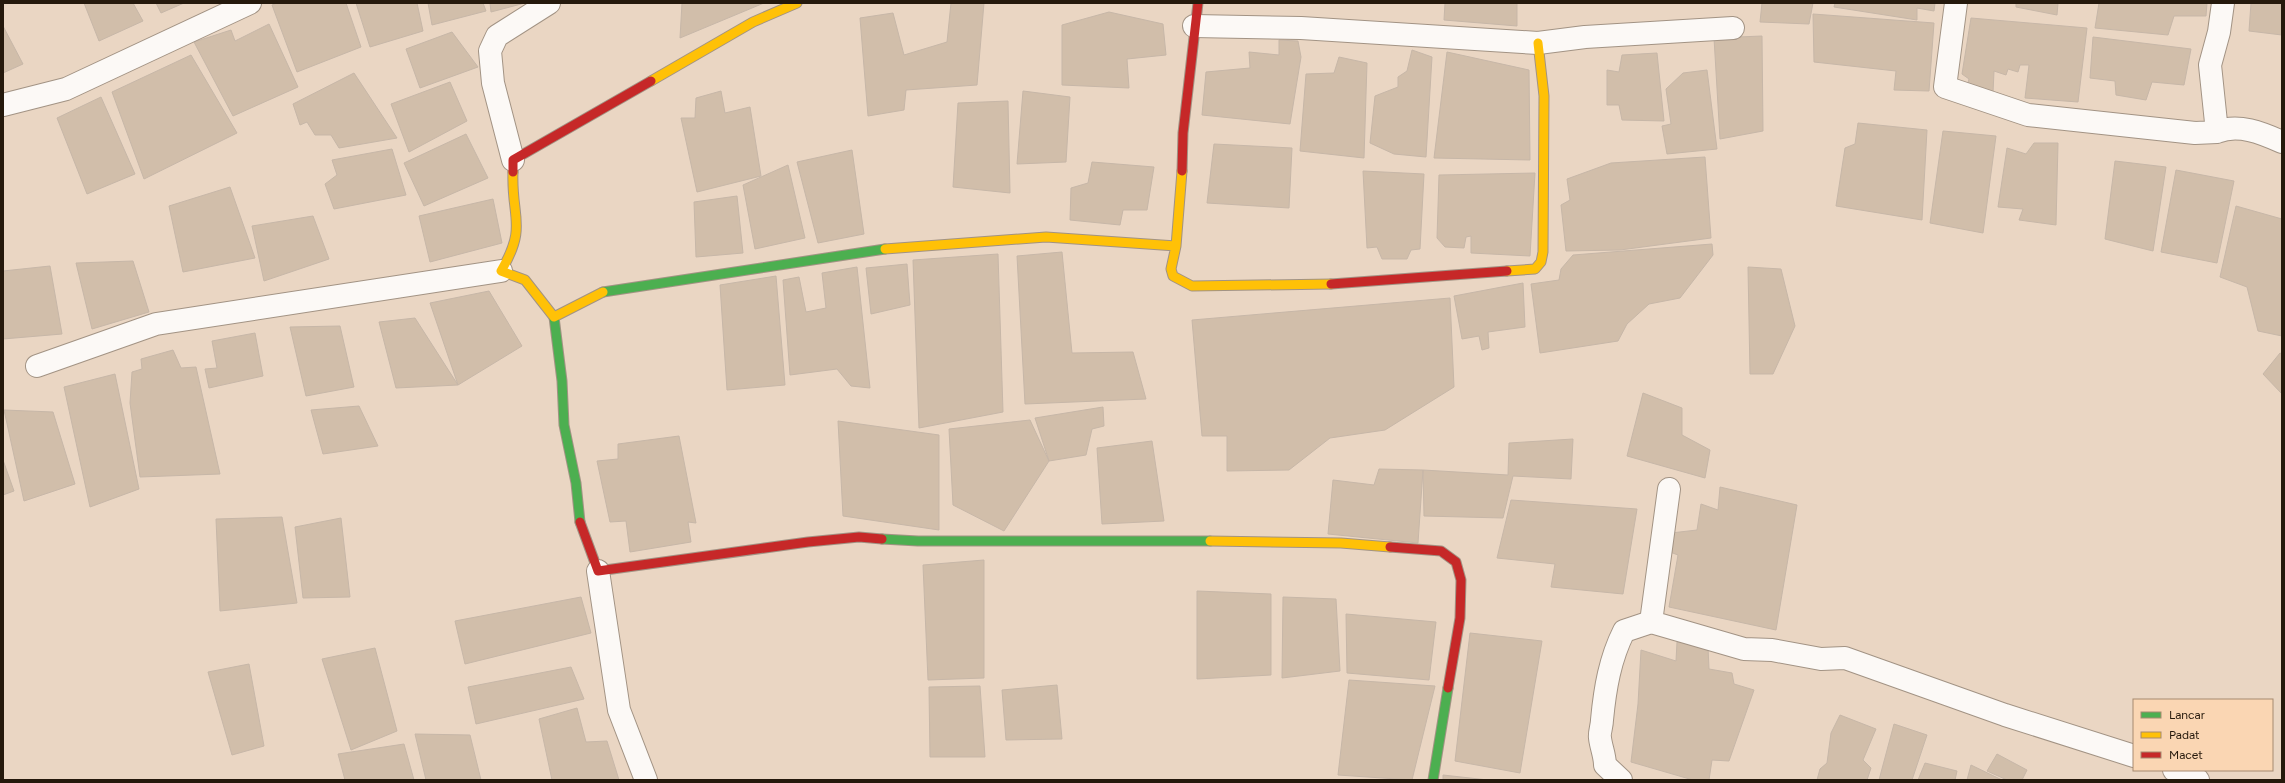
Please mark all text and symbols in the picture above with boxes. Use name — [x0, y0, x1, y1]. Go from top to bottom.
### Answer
legend — [2133, 699, 2273, 771]
text: Lancar — [2169, 708, 2205, 722]
text: Padat — [2169, 728, 2200, 742]
text: Macet — [2169, 748, 2203, 762]

